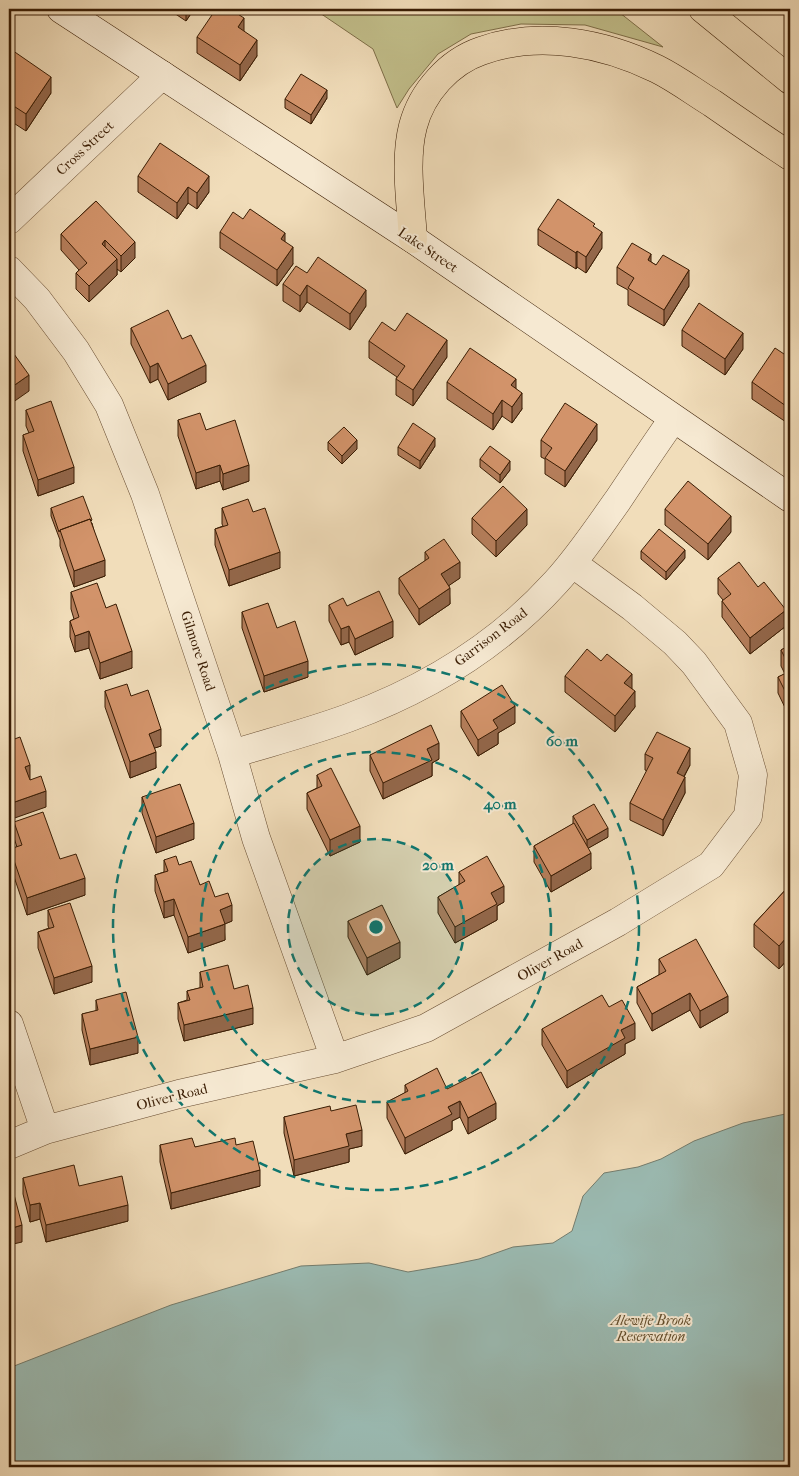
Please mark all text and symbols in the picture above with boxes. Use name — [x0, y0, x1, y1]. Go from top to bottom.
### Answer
street label: Cross Street — [53, 117, 117, 179]
street label: Lake Street — [395, 224, 461, 276]
street label: Garrison Road — [451, 604, 531, 670]
street label: Gilmore Road — [177, 609, 219, 694]
text: 60 m — [546, 732, 579, 750]
text: 40 m — [483, 795, 517, 813]
text: 20 m — [422, 856, 454, 874]
centre of rings — [367, 918, 385, 936]
street label: Oliver Road — [514, 935, 586, 985]
street label: Oliver Road — [135, 1080, 210, 1114]
park label: Alewife Brook Reservation — [609, 1312, 691, 1345]

